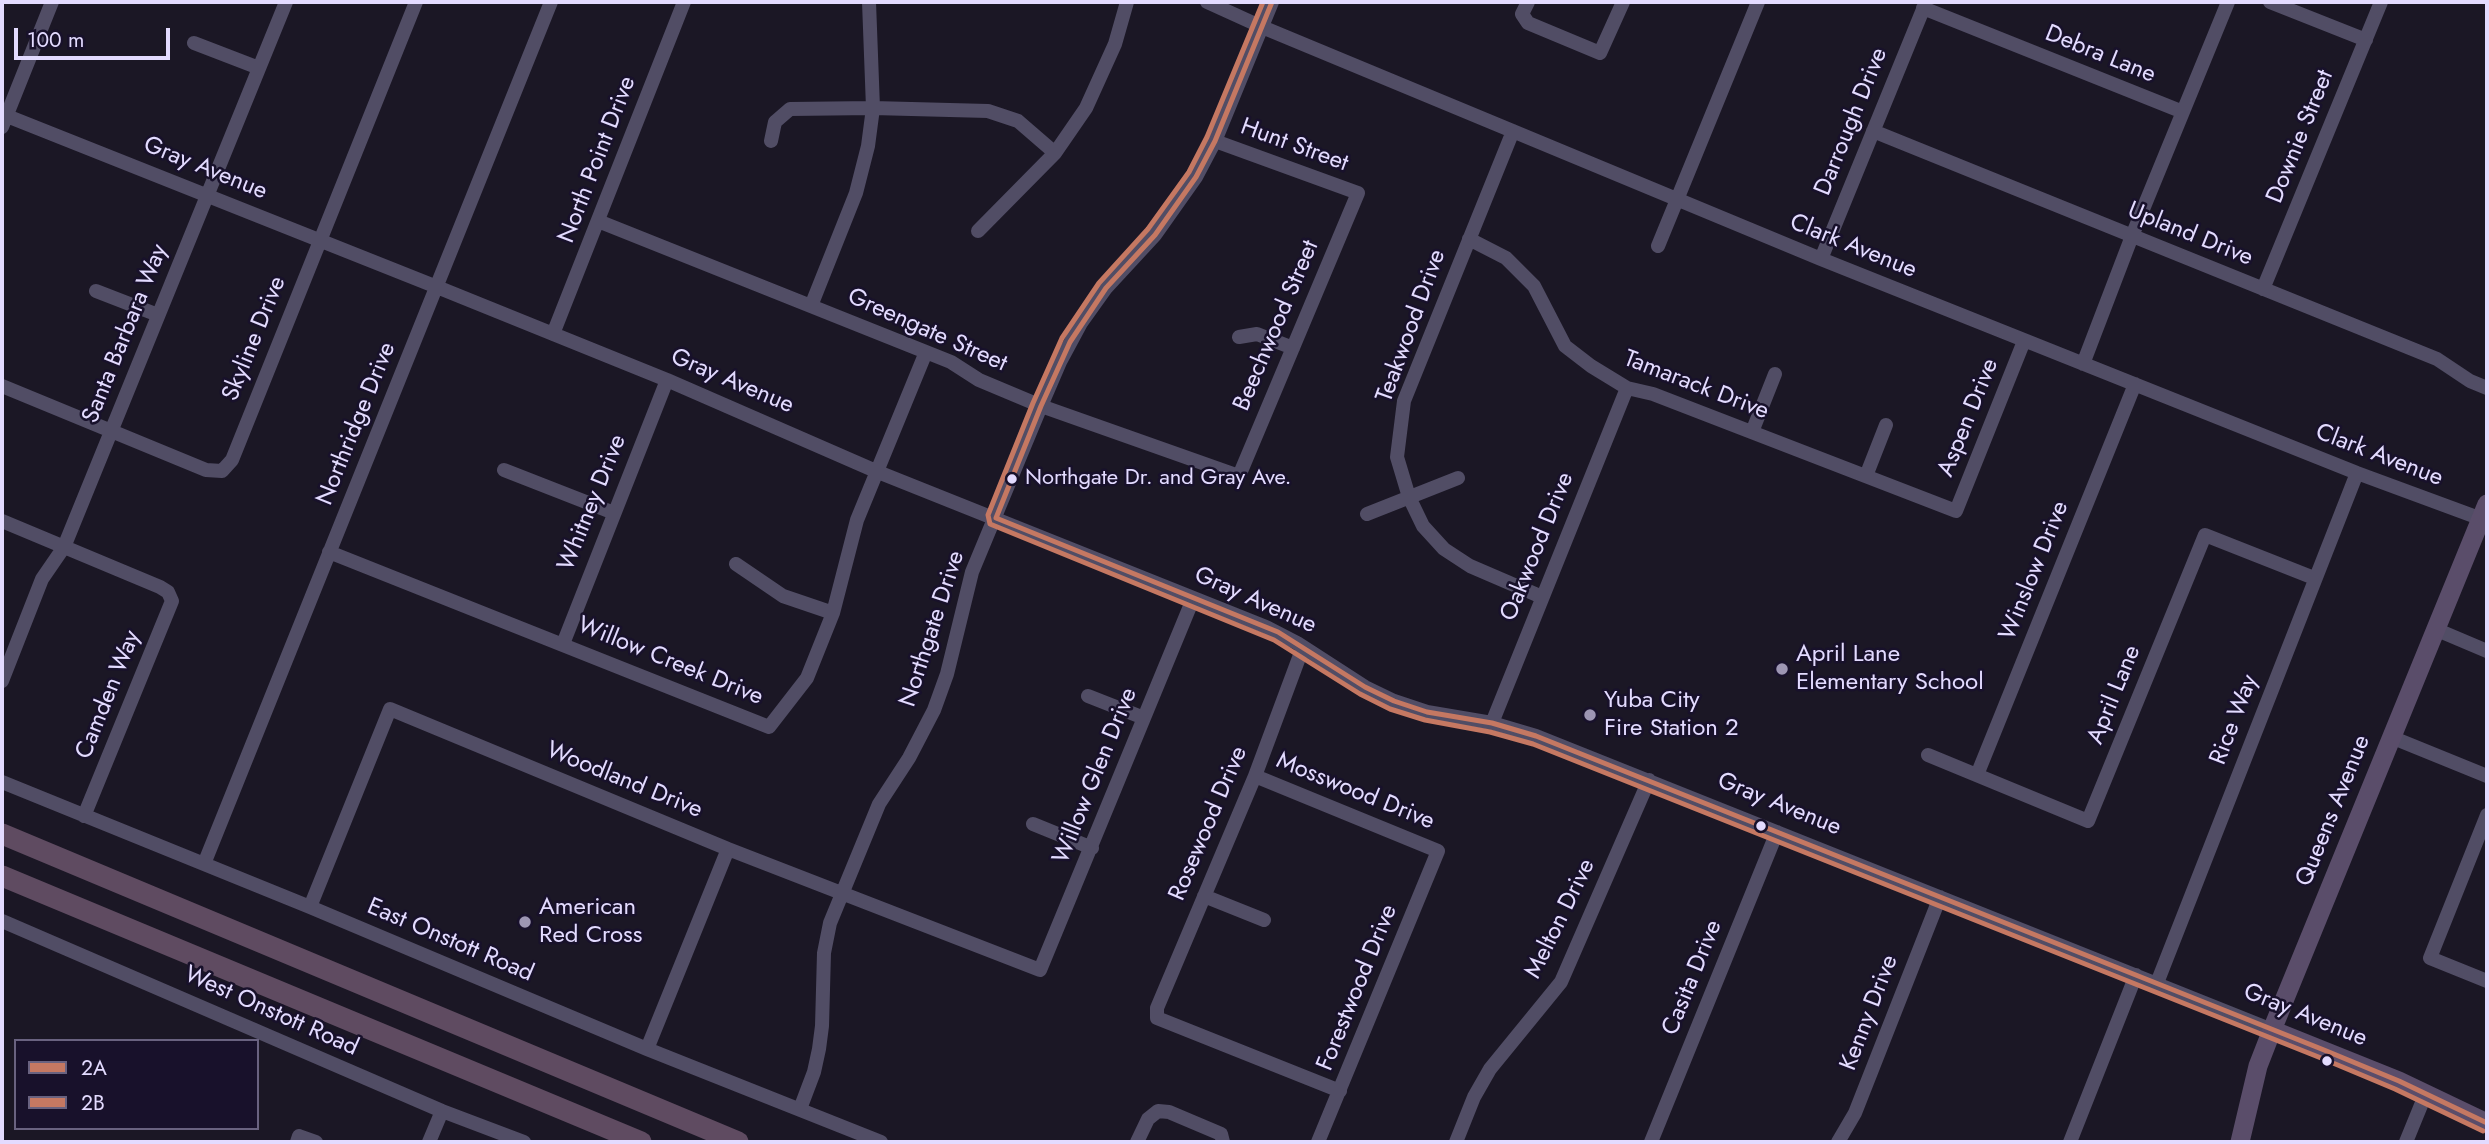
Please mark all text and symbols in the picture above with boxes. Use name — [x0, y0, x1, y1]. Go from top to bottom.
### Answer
scale bar — [18, 14, 173, 58]
street label: Debra Lane — [2041, 20, 2159, 90]
text: 100 m — [27, 25, 84, 55]
street label: Darrough Drive — [1809, 44, 1895, 200]
street label: Downie Street — [2261, 66, 2341, 208]
street label: North Point Drive — [553, 73, 643, 247]
street label: Hunt Street — [1236, 113, 1352, 179]
street label: Gray Avenue — [139, 131, 271, 207]
street label: Upland Drive — [2123, 197, 2257, 273]
street label: Clark Avenue — [1785, 209, 1921, 285]
street label: Beechwood Street — [1228, 236, 1326, 416]
street label: Santa Barbara Way — [77, 240, 175, 428]
street label: Teakwood Drive — [1371, 246, 1453, 406]
street label: Skyline Drive — [217, 272, 293, 406]
street label: Greengate Street — [843, 283, 1011, 379]
street label: Northridge Drive — [311, 338, 403, 510]
street label: Gray Avenue — [666, 343, 798, 421]
street label: Tamarack Drive — [1619, 345, 1773, 427]
street label: Aspen Drive — [1932, 355, 2006, 481]
street label: Clark Avenue — [2311, 418, 2447, 494]
street label: Whitney Drive — [553, 431, 633, 575]
place label: Northgate Dr. and Gray Ave. — [1025, 466, 1291, 492]
street label: Oakwood Drive — [1495, 468, 1581, 626]
marker: Northgate Dr. and Gray Ave. — [1005, 472, 1019, 486]
street label: Winslow Drive — [1994, 497, 2076, 645]
street label: Northgate Drive — [894, 547, 972, 711]
street label: Gray Avenue — [1189, 561, 1321, 641]
street label: Willow Creek Drive — [573, 612, 767, 712]
street label: Camden Way — [70, 627, 148, 763]
place label: April Lane Elementary School — [1796, 641, 1984, 697]
street label: April Lane — [2082, 641, 2148, 749]
marker: April Lane Elementary School — [1774, 661, 1790, 677]
street label: Rice Way — [2205, 671, 2265, 769]
street label: Willow Glen Drive — [1048, 684, 1144, 868]
place label: Yuba City Fire Station 2 — [1604, 687, 1739, 743]
marker: Yuba City Fire Station 2 — [1582, 707, 1598, 723]
street label: Queens Avenue — [2291, 731, 2377, 891]
street label: Woodland Drive — [542, 737, 706, 825]
street label: Rosewood Drive — [1164, 743, 1254, 905]
street label: Mosswood Drive — [1272, 747, 1438, 837]
street label: Gray Avenue — [1713, 767, 1845, 843]
unlabelled marker — [1754, 819, 1768, 833]
street label: Melton Drive — [1520, 855, 1602, 983]
street label: East Onstott Road — [362, 893, 538, 989]
place label: American Red Cross — [539, 894, 642, 950]
street label: Forestwood Drive — [1312, 901, 1404, 1075]
marker: American Red Cross — [517, 914, 533, 930]
street label: Casita Drive — [1657, 916, 1729, 1040]
street label: Kenny Drive — [1835, 951, 1905, 1075]
street label: West Onstott Road — [180, 961, 362, 1063]
street label: Gray Avenue — [2239, 978, 2371, 1054]
legend — [14, 1039, 259, 1130]
text: 2A — [81, 1053, 107, 1083]
unlabelled marker — [2320, 1054, 2334, 1068]
text: 2B — [81, 1088, 105, 1118]

